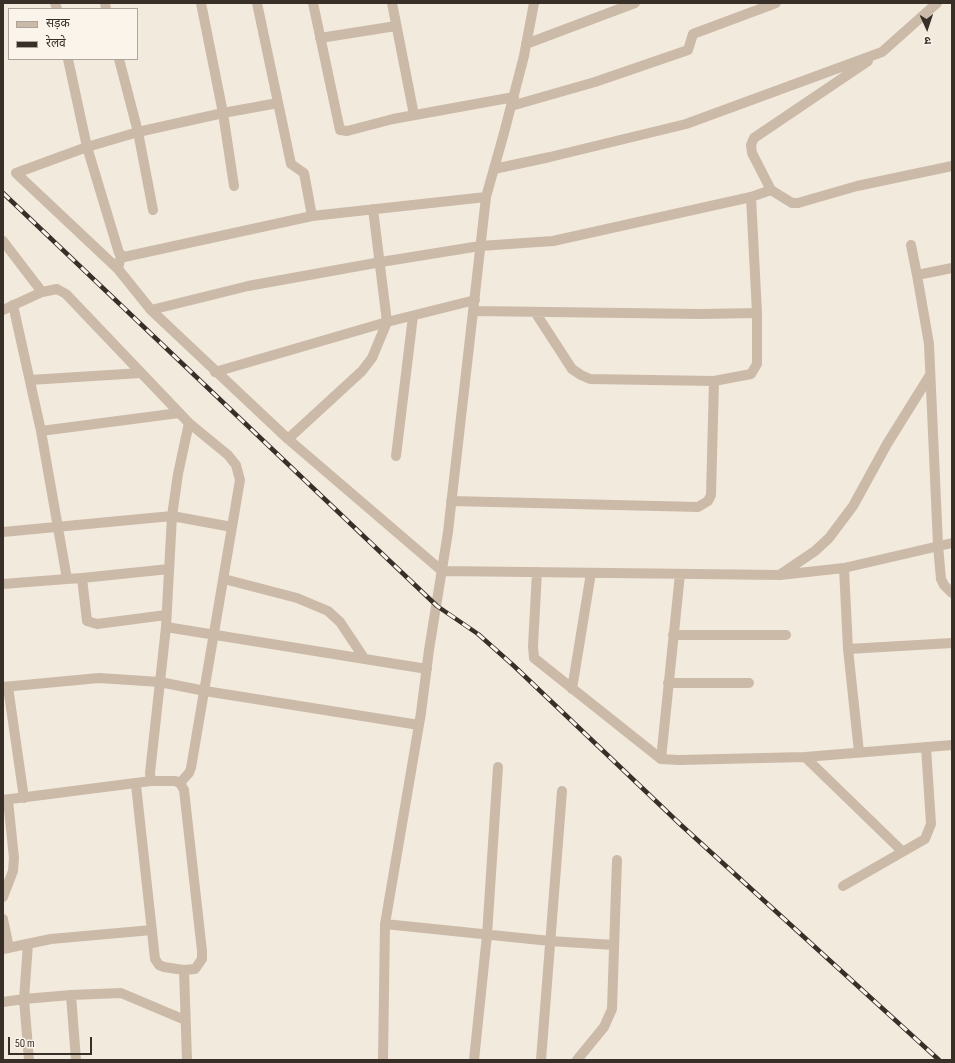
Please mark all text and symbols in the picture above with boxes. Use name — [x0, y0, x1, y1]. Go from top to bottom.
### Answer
legend — [8, 8, 138, 60]
north arrow — [907, 8, 947, 48]
text: सड़क — [46, 16, 70, 31]
text: उ — [924, 34, 931, 47]
text: रेलवे — [46, 36, 66, 51]
scale bar — [10, 1029, 94, 1055]
text: 50 m — [15, 1036, 35, 1051]

